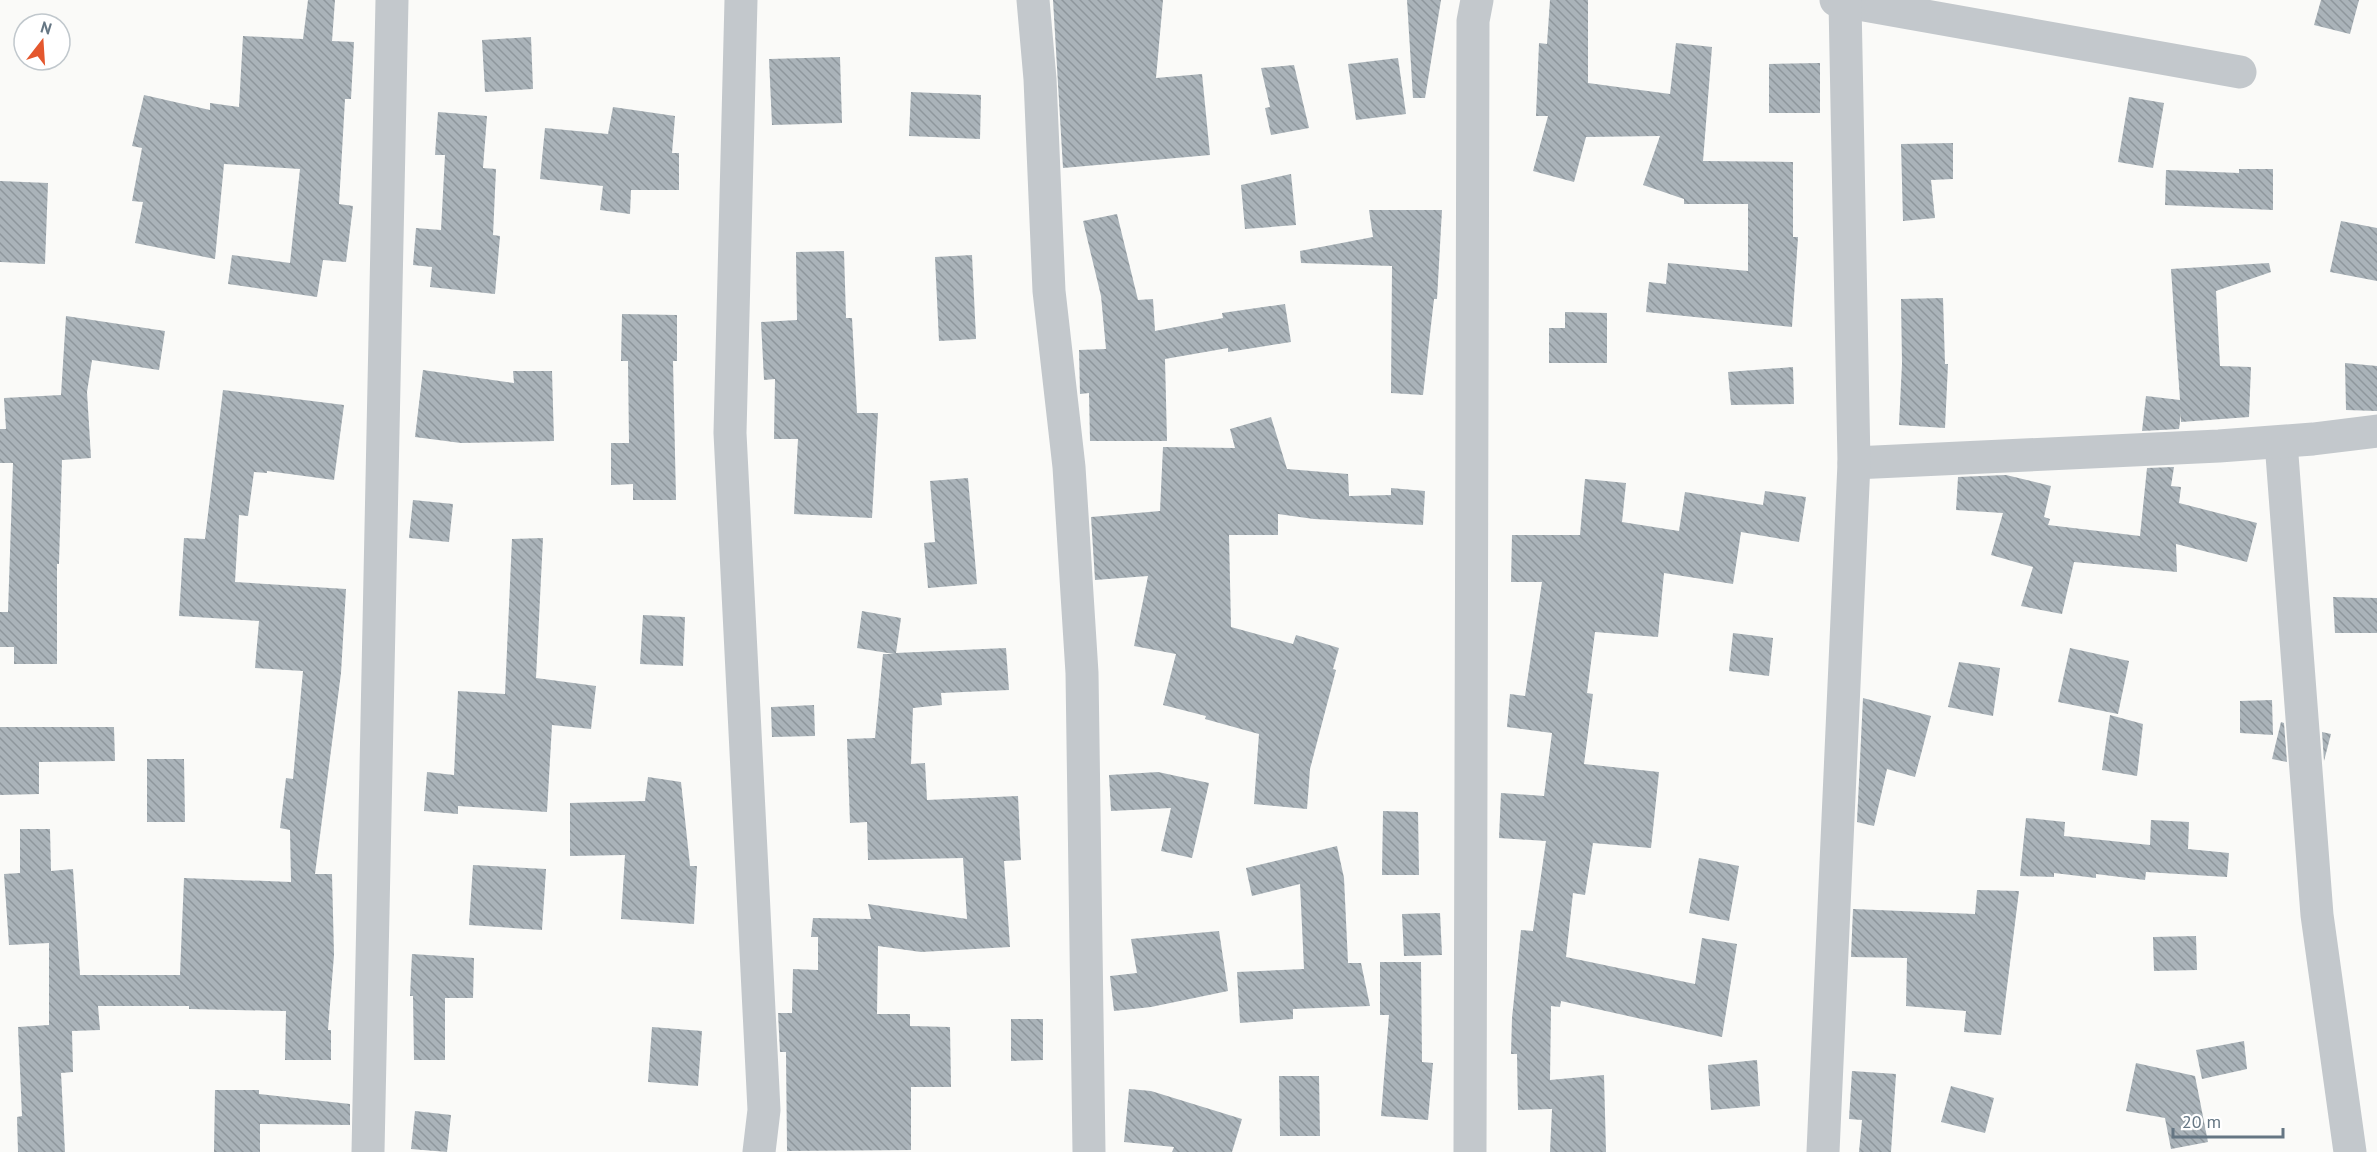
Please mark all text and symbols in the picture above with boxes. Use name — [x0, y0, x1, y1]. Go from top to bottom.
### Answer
north arrow — [12, 12, 72, 72]
text: N — [38, 17, 54, 39]
scale bar — [2173, 1101, 2282, 1139]
text: 20 m — [2182, 1110, 2221, 1133]

